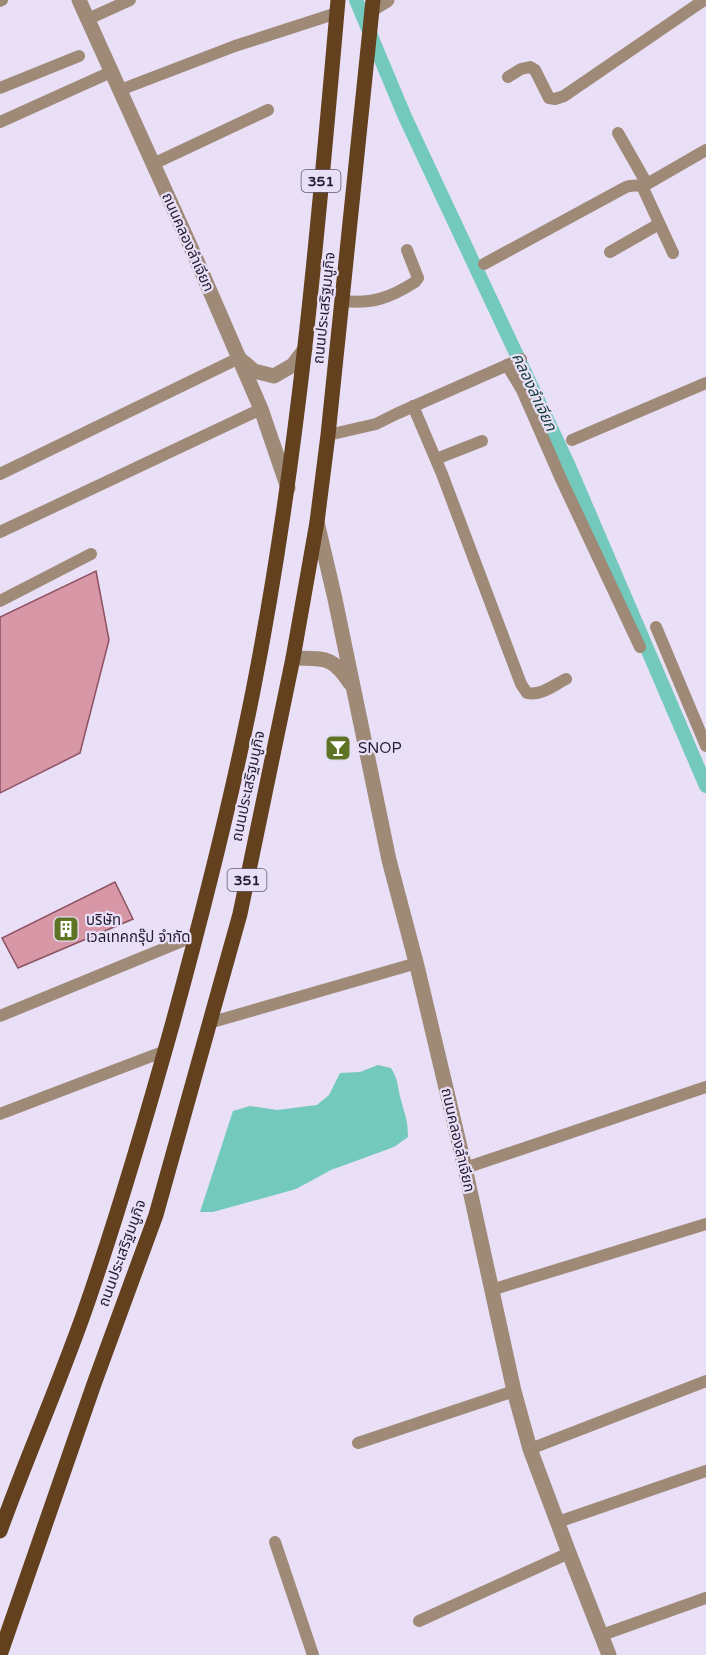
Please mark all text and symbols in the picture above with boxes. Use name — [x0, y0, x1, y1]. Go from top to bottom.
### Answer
road number: 351 — [302, 170, 340, 192]
street label: ถนนคลองลำเจียก — [158, 190, 218, 294]
street label: ถนนประเสริฐมนูกิจ — [309, 251, 339, 365]
water label: คลองลำเจียก — [507, 350, 561, 436]
street label: ถนนประเสริฐมนูกิจ — [227, 729, 269, 843]
bar icon: SNOP — [323, 733, 353, 763]
place label: SNOP — [358, 739, 402, 757]
road number: 351 — [228, 869, 266, 891]
place label: บริษัท เวลเทคกรุ๊ป จำกัด — [86, 911, 191, 946]
building icon: บริษัท เวลเทคกรุ๊ป จำกัด — [51, 914, 81, 944]
street label: ถนนคลองลำเจียก — [437, 1086, 479, 1194]
street label: ถนนประเสริฐมนูกิจ — [94, 1197, 150, 1309]

